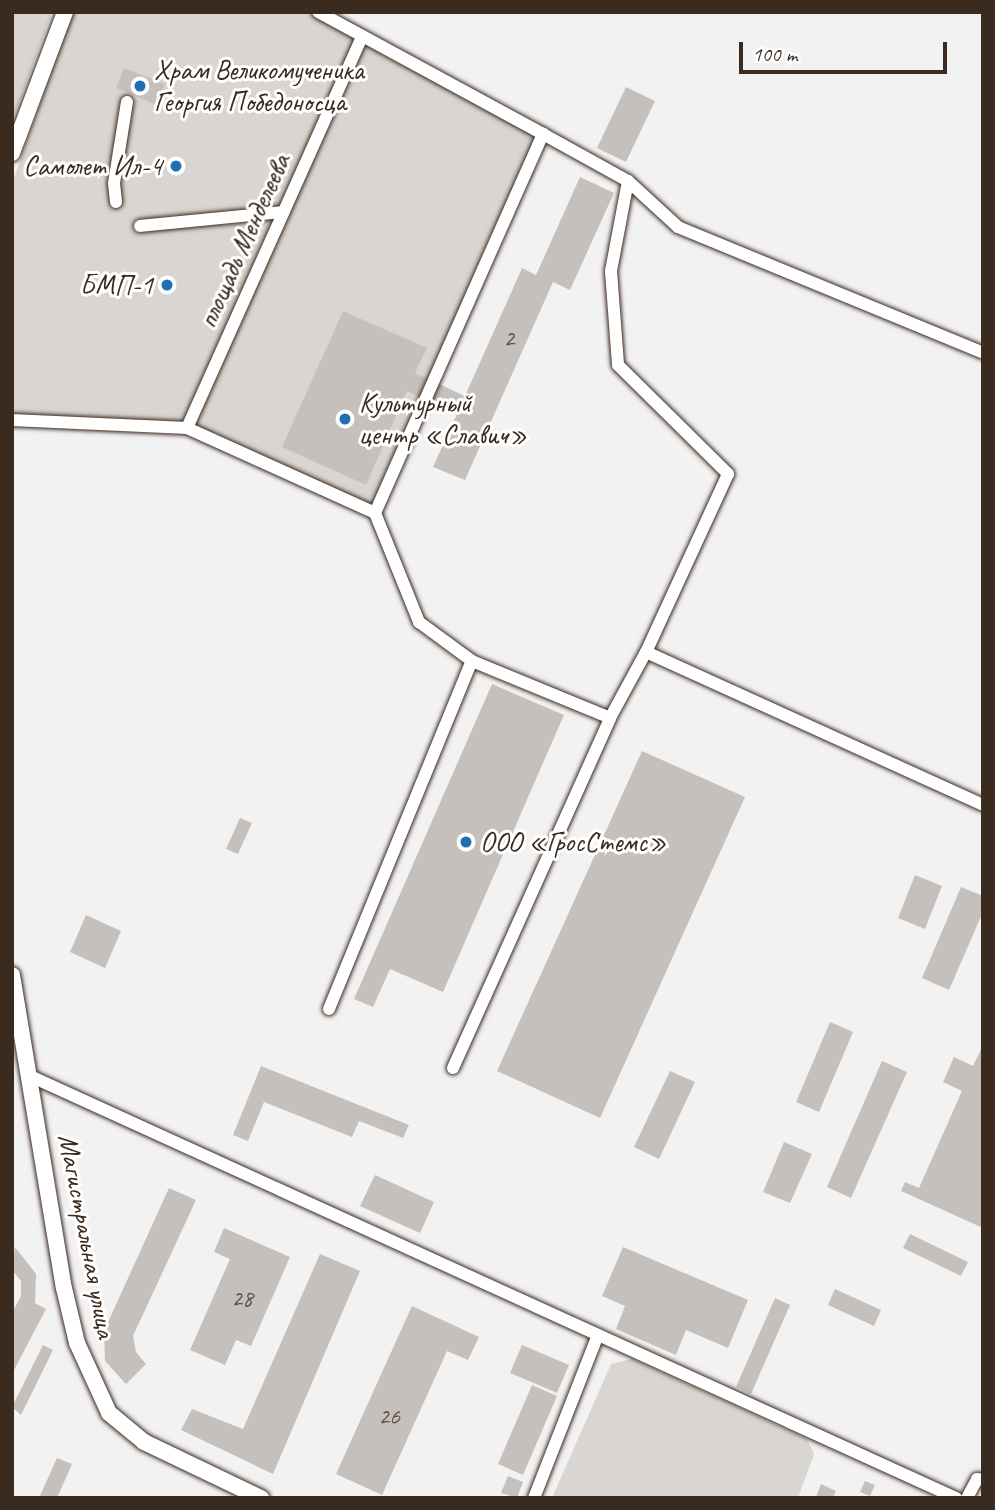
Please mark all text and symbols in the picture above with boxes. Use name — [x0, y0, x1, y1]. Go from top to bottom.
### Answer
scale bar — [743, 28, 951, 72]
text: 100 m — [752, 41, 797, 67]
place label: Храм Великомученика Георгия Победоносца — [154, 53, 367, 119]
marker: Храм Великомученика Георгия Победоносца — [132, 78, 148, 94]
place label: Самолет Ил-4 — [23, 149, 162, 183]
street label: площадь Менделеева — [191, 149, 297, 333]
marker: Самолет Ил-4 — [168, 158, 184, 174]
place label: БМП-1 — [80, 268, 153, 302]
marker: БМП-1 — [159, 277, 175, 293]
house number: 2 — [504, 325, 514, 353]
place label: Культурный центр «Славич» — [359, 386, 527, 452]
marker: Культурный центр «Славич» — [337, 411, 353, 427]
place label: ООО «ГросСтемс» — [480, 825, 667, 859]
marker: ООО «ГросСтемс» — [458, 834, 474, 850]
street label: Магистральная улица — [50, 1130, 124, 1342]
house number: 28 — [231, 1285, 253, 1313]
house number: 26 — [378, 1403, 400, 1431]

